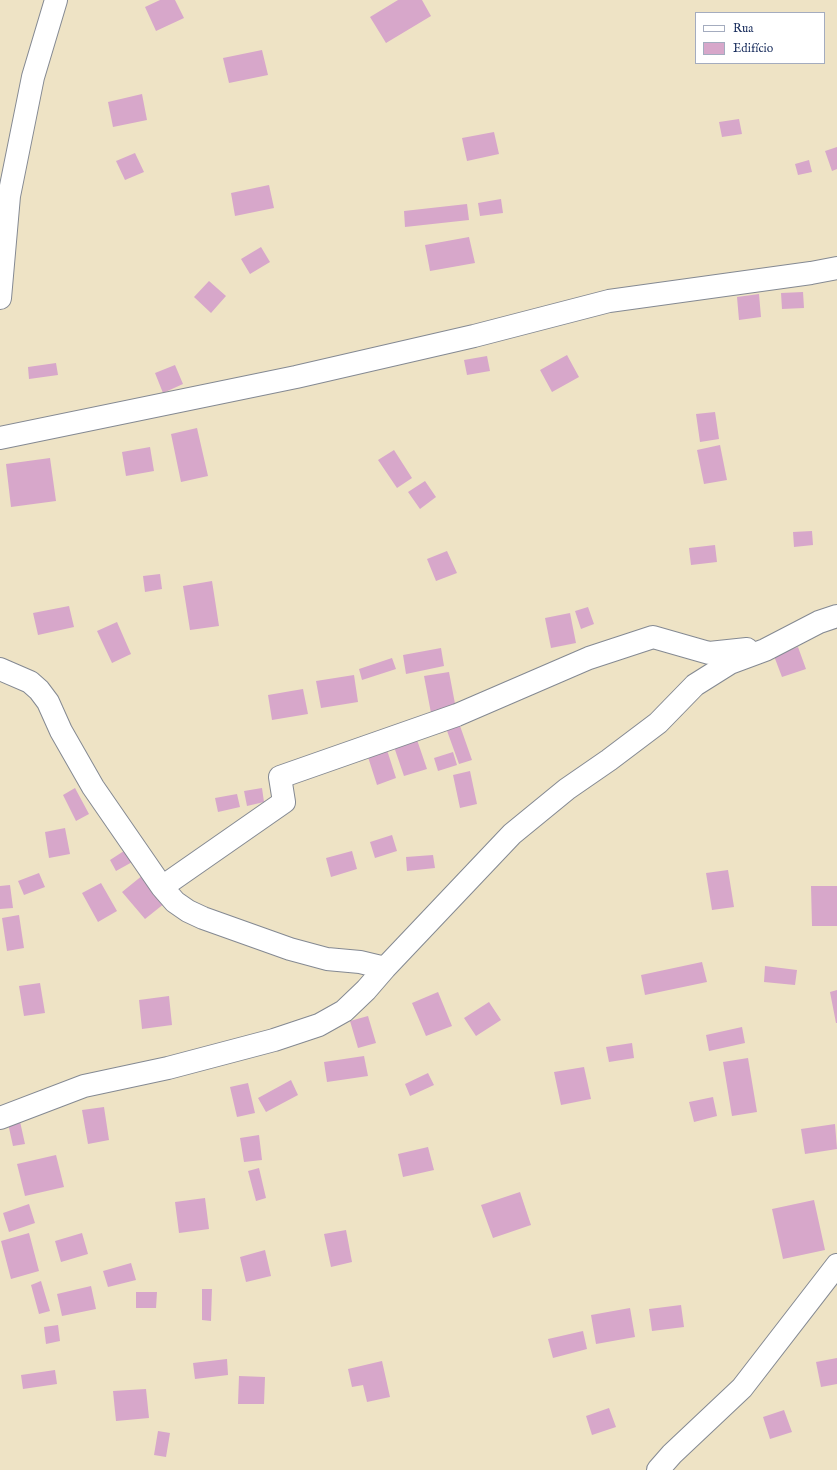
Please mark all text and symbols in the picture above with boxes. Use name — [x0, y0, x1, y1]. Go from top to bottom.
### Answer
legend — [695, 12, 825, 64]
text: Rua — [733, 21, 753, 36]
text: Edifício — [733, 41, 773, 56]

